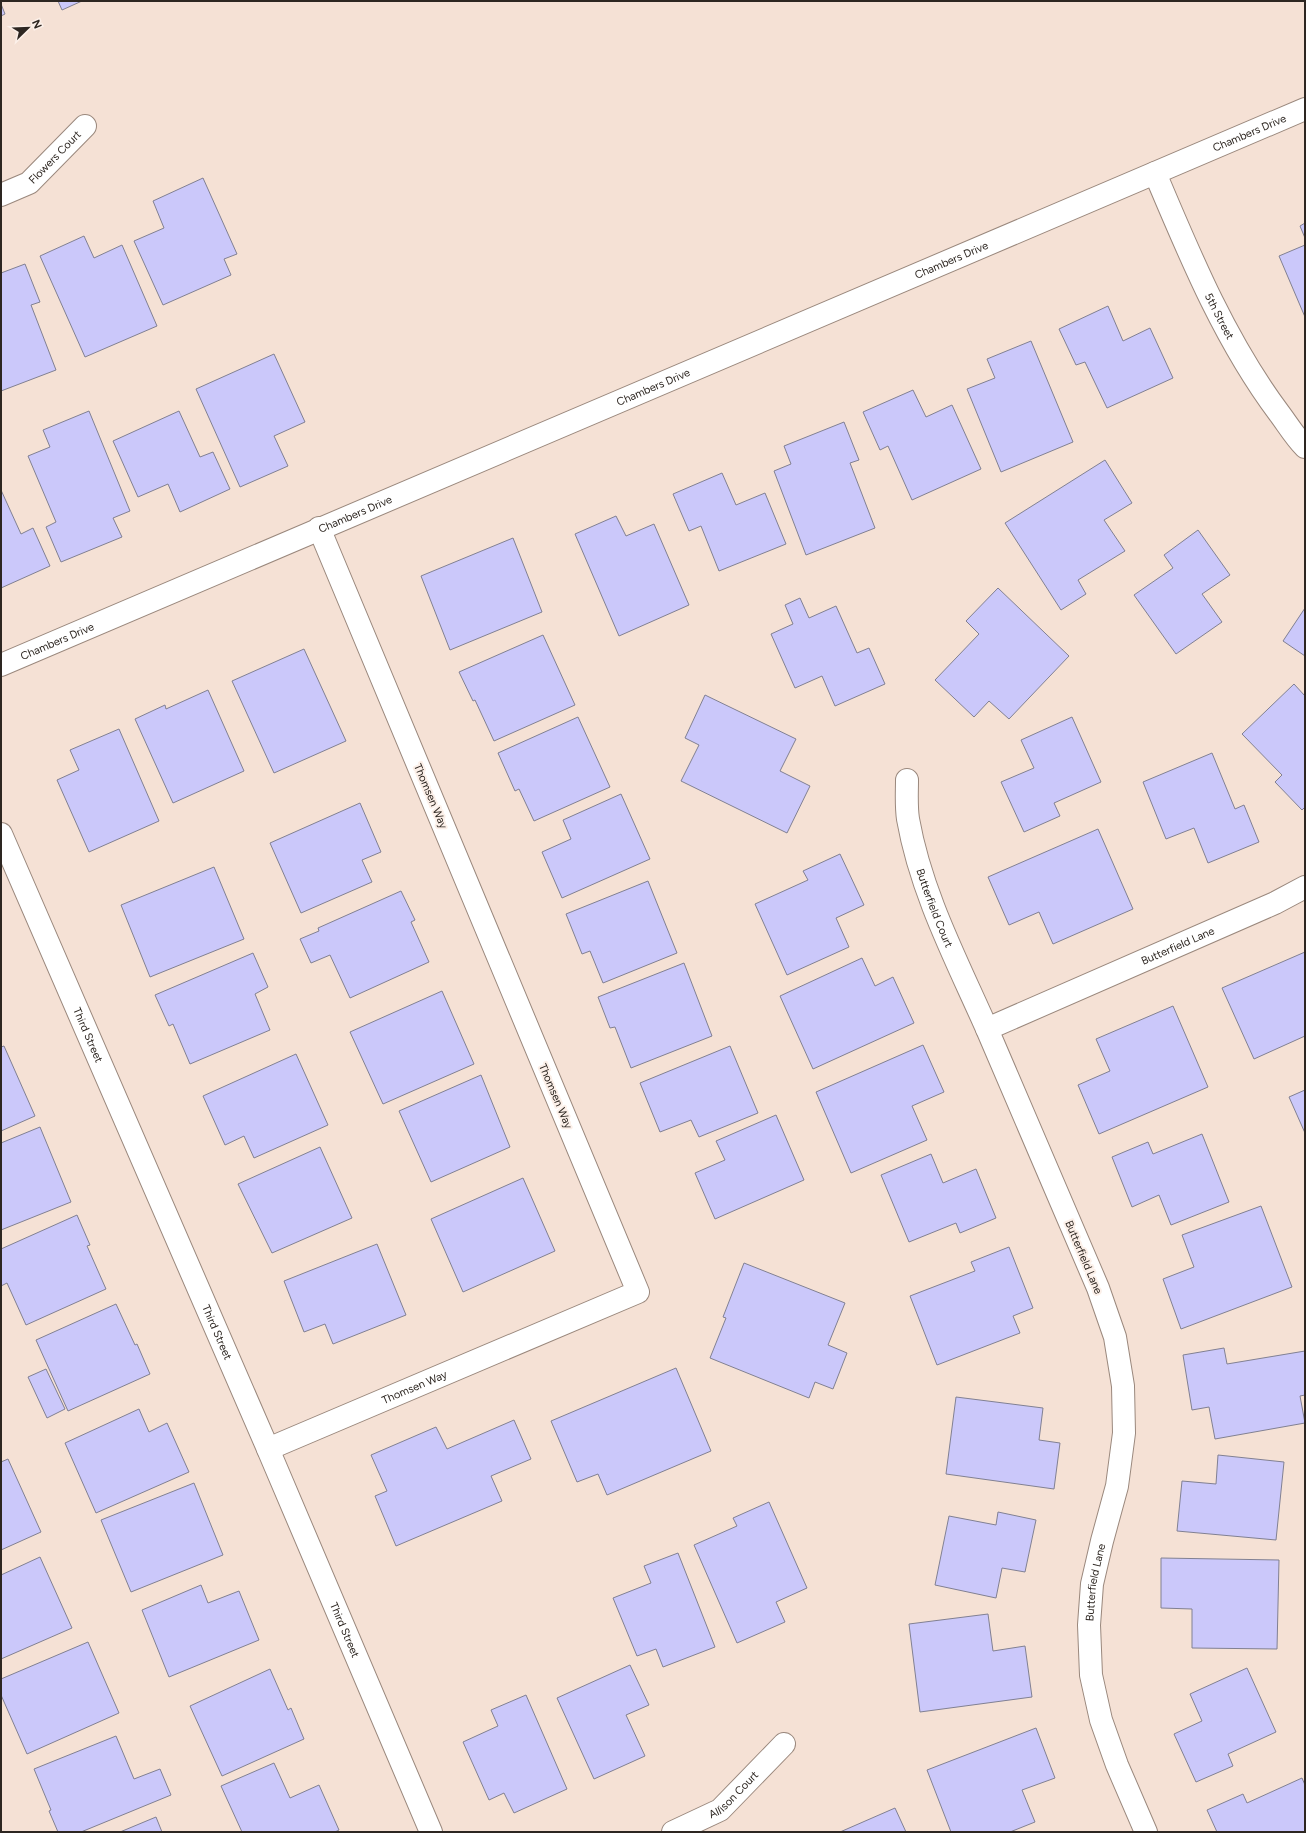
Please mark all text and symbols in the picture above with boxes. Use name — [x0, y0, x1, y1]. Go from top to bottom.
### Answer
north arrow — [8, 8, 48, 48]
text: N — [29, 18, 44, 31]
street label: Chambers Drive — [1211, 112, 1288, 155]
street label: Flowers Court — [26, 128, 84, 186]
street label: Chambers Drive — [913, 239, 990, 282]
street label: 5th Street — [1202, 291, 1236, 342]
street label: Chambers Drive — [615, 366, 692, 409]
street label: Chambers Drive — [317, 493, 394, 536]
street label: Chambers Drive — [19, 620, 96, 663]
street label: Thomsen Way — [411, 762, 450, 831]
street label: Butterfield Court — [913, 867, 955, 950]
street label: Butterfield Lane — [1139, 924, 1216, 968]
street label: Third Street — [70, 1006, 105, 1065]
street label: Thomsen Way — [536, 1062, 575, 1131]
street label: Butterfield Lane — [1062, 1219, 1105, 1296]
street label: Third Street — [199, 1303, 234, 1362]
street label: Thomsen Way — [380, 1368, 449, 1407]
street label: Butterfield Lane — [1083, 1542, 1108, 1622]
street label: Third Street — [327, 1601, 362, 1660]
street label: Allison Court — [707, 1769, 761, 1821]

